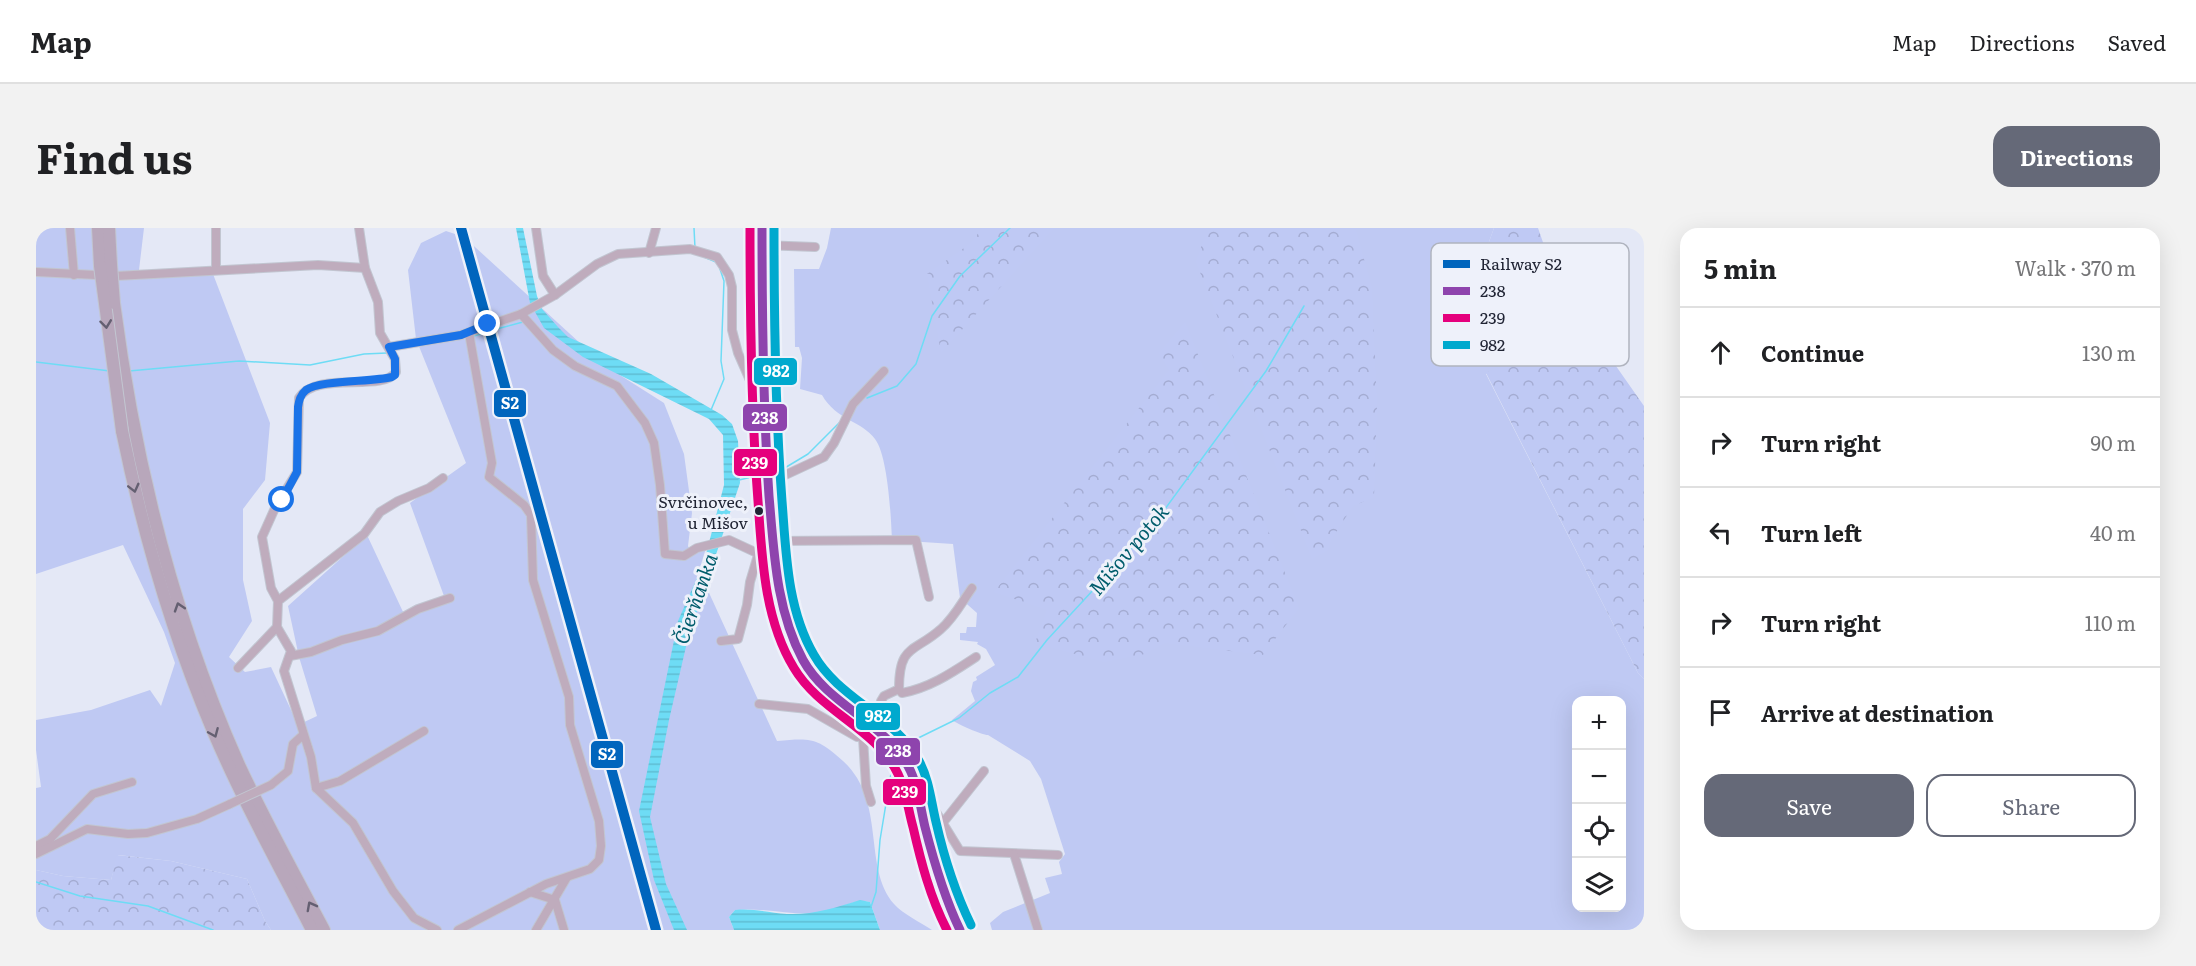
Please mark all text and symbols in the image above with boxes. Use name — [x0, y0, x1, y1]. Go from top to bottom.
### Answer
text: Map — [30, 20, 92, 62]
text: Map — [1892, 26, 1937, 57]
text: Directions — [1970, 26, 2075, 57]
text: Saved — [2108, 26, 2166, 57]
text: Find us — [36, 125, 193, 187]
button: Directions — [1993, 126, 2160, 187]
legend — [1431, 243, 1629, 366]
text: 5 min — [1704, 248, 1777, 287]
text: Railway S2 — [1480, 251, 1562, 275]
text: Walk · 370 m — [2015, 252, 2136, 282]
text: 238 — [1480, 278, 1506, 302]
text: 239 — [1480, 305, 1505, 329]
route end — [474, 310, 500, 336]
one-way arrow — [99, 319, 112, 328]
text: 982 — [1480, 332, 1505, 356]
icon: ahead — [1704, 336, 1737, 369]
text: Continue — [1761, 336, 1864, 369]
text: 130 m — [2082, 337, 2136, 367]
line badge: 982 — [753, 357, 798, 386]
text: 982 — [762, 358, 790, 382]
line badge: S2 — [493, 389, 527, 418]
text: S2 — [501, 390, 520, 414]
line badge: 238 — [742, 403, 788, 432]
text: 238 — [752, 405, 779, 429]
icon: right — [1704, 426, 1737, 459]
text: Turn right — [1761, 426, 1881, 459]
text: 90 m — [2091, 427, 2136, 457]
line badge: 239 — [733, 448, 778, 477]
text: 239 — [742, 450, 768, 474]
one-way arrow — [127, 483, 140, 493]
route start — [268, 486, 294, 512]
place label: Svrčinovec, u Mišov — [658, 489, 749, 534]
water label: Mišov potok — [1080, 497, 1175, 601]
marker: Svrčinovec, u Mišov — [753, 505, 765, 517]
icon: left — [1704, 516, 1737, 549]
text: Turn left — [1761, 516, 1862, 549]
text: 40 m — [2090, 517, 2136, 547]
water label: Čierňanka — [665, 548, 724, 648]
one-way arrow — [174, 602, 186, 613]
icon: right — [1704, 606, 1737, 639]
text: Turn right — [1761, 606, 1881, 639]
text: 110 m — [2085, 607, 2136, 637]
map controls — [1572, 696, 1626, 912]
button: + — [1572, 696, 1626, 750]
icon: arrive — [1704, 696, 1737, 729]
text: Arrive at destination — [1761, 696, 1994, 729]
line badge: 982 — [855, 702, 901, 731]
text: 982 — [864, 703, 892, 727]
one-way arrow — [207, 727, 219, 738]
line badge: 238 — [875, 737, 921, 766]
text: 238 — [885, 738, 912, 762]
line badge: S2 — [590, 740, 624, 769]
text: S2 — [598, 741, 617, 765]
button: − — [1572, 750, 1626, 804]
button: Save — [1704, 774, 1914, 837]
button: Share — [1926, 774, 2136, 837]
line badge: 239 — [882, 778, 927, 806]
text: 239 — [892, 779, 918, 803]
button: locate — [1572, 804, 1626, 858]
button: layers — [1572, 858, 1626, 912]
one-way arrow — [307, 901, 318, 912]

